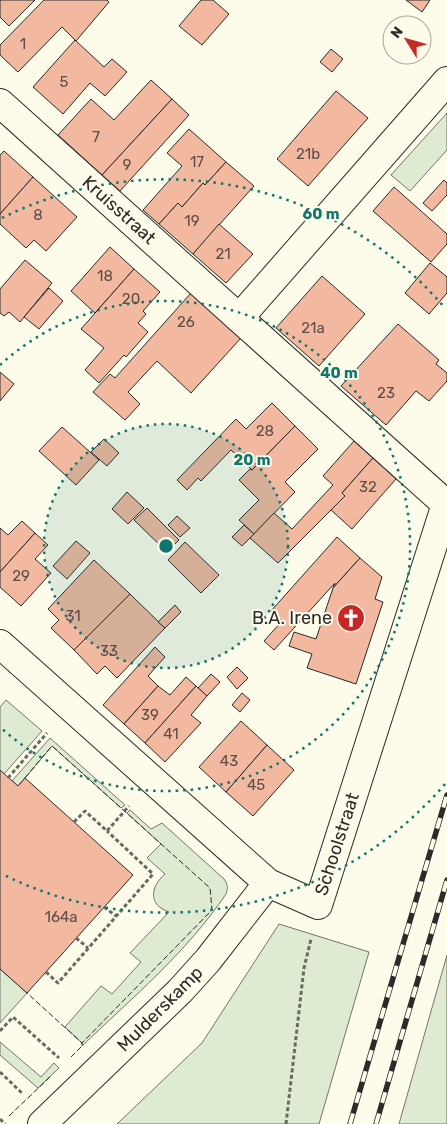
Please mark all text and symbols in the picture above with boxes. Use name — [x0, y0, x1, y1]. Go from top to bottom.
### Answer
north arrow — [382, 15, 432, 65]
text: N — [387, 23, 407, 42]
house number: 1 — [20, 35, 26, 53]
house number: 5 — [60, 73, 69, 91]
house number: 7 — [92, 128, 100, 146]
house number: 21b — [296, 145, 320, 163]
house number: 17 — [190, 153, 204, 171]
house number: 9 — [123, 156, 132, 174]
street label: Kruisstraat — [78, 171, 160, 249]
text: 60 m — [303, 205, 339, 223]
house number: 8 — [33, 206, 43, 224]
house number: 19 — [184, 212, 200, 230]
house number: 21 — [215, 245, 231, 263]
house number: 18 — [97, 267, 113, 285]
house number: 20 — [122, 290, 140, 308]
house number: 26 — [177, 313, 195, 331]
house number: 21a — [301, 319, 325, 337]
text: 40 m — [320, 364, 358, 382]
house number: 23 — [377, 384, 395, 402]
house number: 28 — [256, 422, 274, 440]
text: 20 m — [234, 451, 270, 469]
house number: 32 — [359, 478, 377, 496]
centre of rings — [157, 537, 175, 555]
house number: 29 — [12, 567, 30, 585]
church icon: B.A. Irene — [336, 603, 366, 633]
house number: 31 — [65, 607, 81, 625]
place label: B.A. Irene — [252, 607, 332, 629]
house number: 33 — [100, 642, 118, 660]
house number: 39 — [141, 706, 159, 724]
house number: 41 — [163, 725, 179, 743]
house number: 43 — [220, 752, 238, 770]
house number: 45 — [247, 776, 265, 794]
street label: Schoolstraat — [310, 790, 364, 898]
house number: 164a — [44, 908, 78, 926]
street label: Mulderskamp — [113, 962, 207, 1056]

